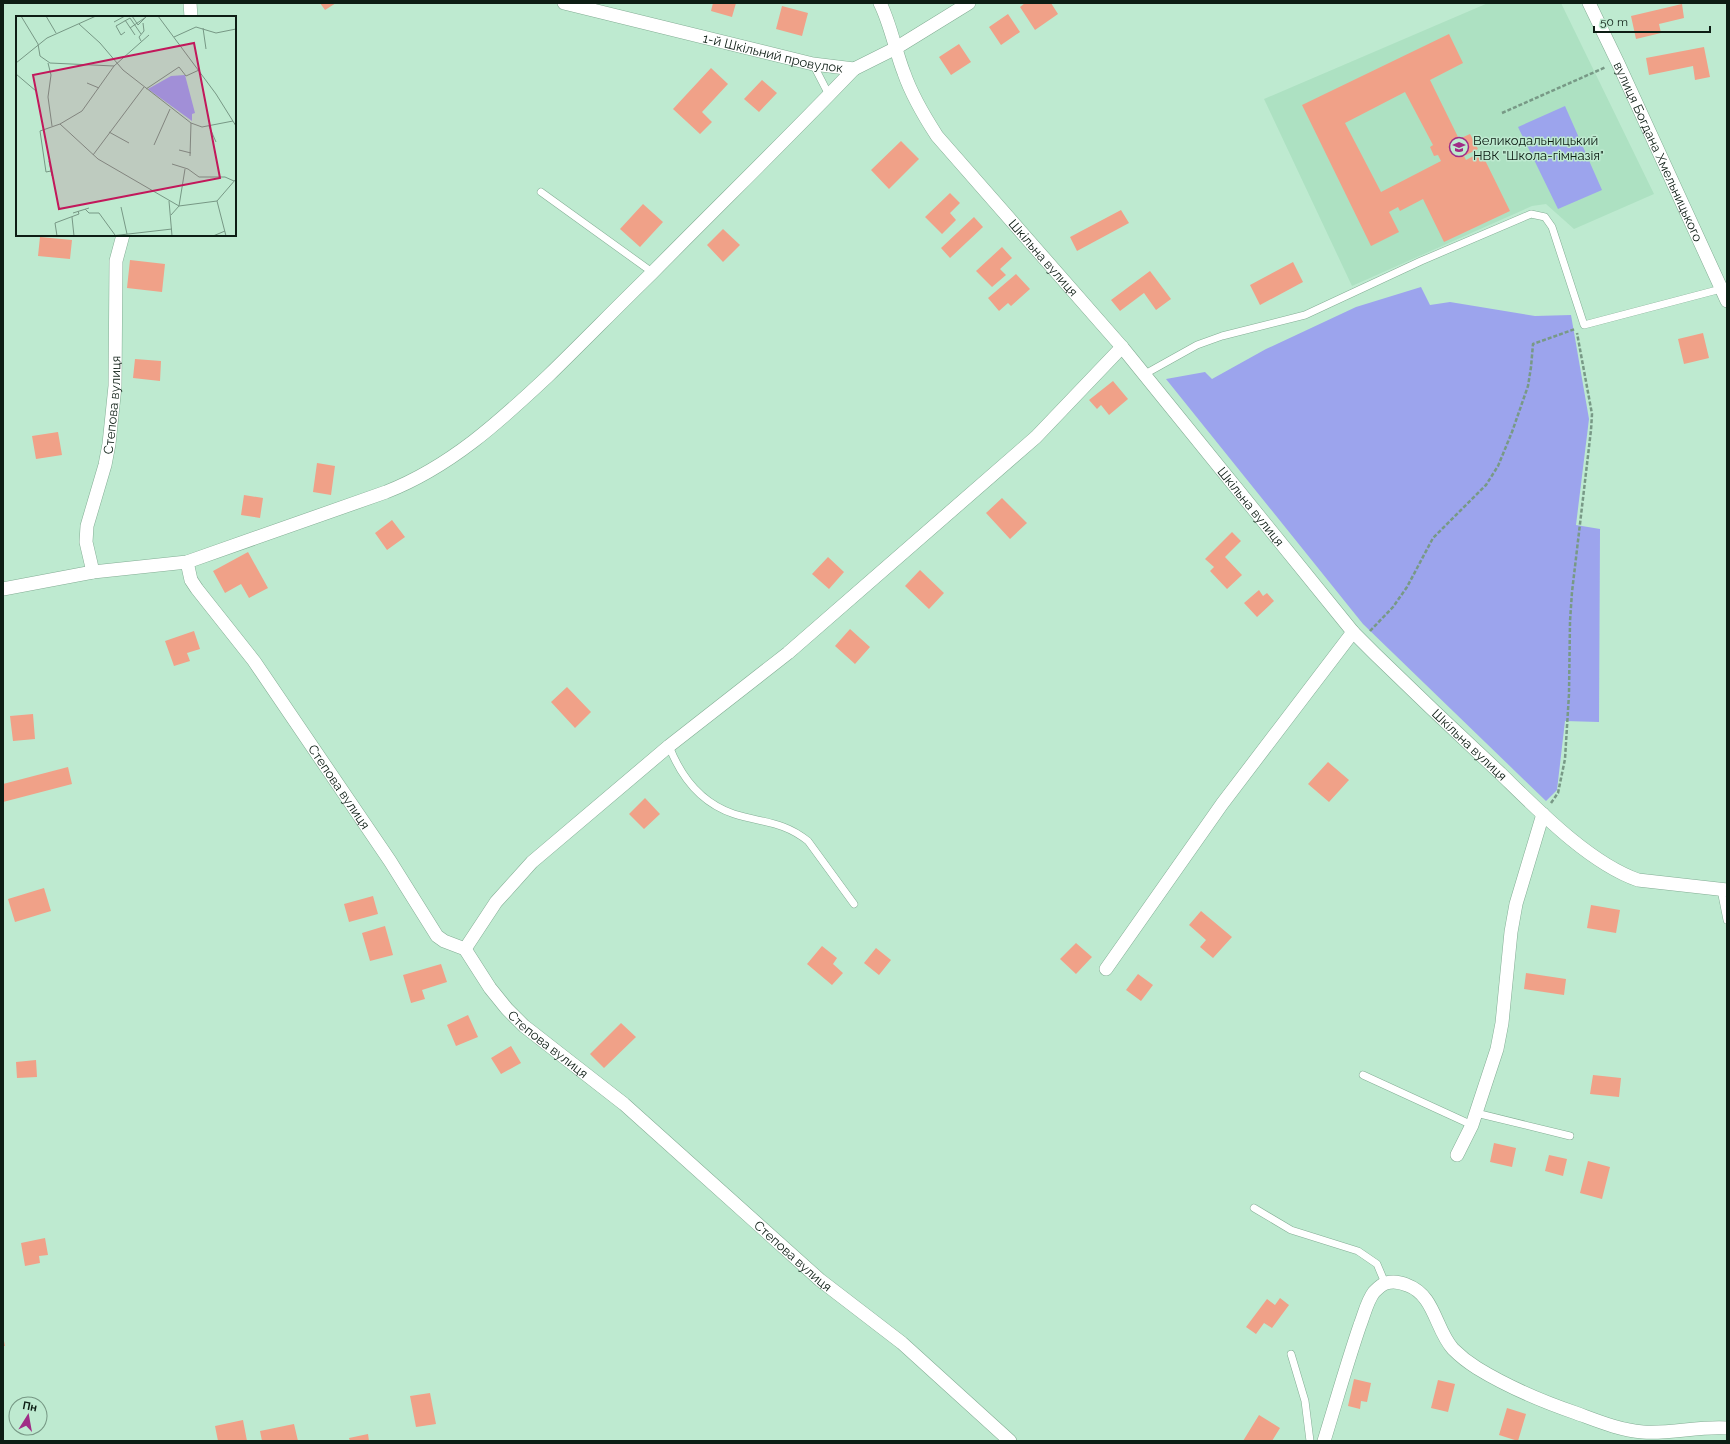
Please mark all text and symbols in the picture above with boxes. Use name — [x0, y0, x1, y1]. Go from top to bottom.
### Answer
scale bar — [1594, 8, 1710, 34]
text: 50 m — [1600, 15, 1628, 29]
inset map — [16, 16, 236, 236]
street label: 1-й Шкільний провулок — [701, 30, 844, 75]
street label: вулиця Богдана Хмельницького — [1611, 59, 1706, 244]
place label: Великодальницький НВК "Школа-гімназія" — [1473, 133, 1604, 163]
school or university icon: Великодальницький НВК "Школа-гімназія" — [1448, 136, 1470, 158]
street label: Шкільна вулиця — [1006, 216, 1081, 299]
street label: Степова вулиця — [100, 356, 123, 455]
street label: Шкільна вулиця — [1215, 464, 1288, 549]
street label: Шкільна вулиця — [1429, 706, 1510, 783]
street label: Степова вулиця — [305, 742, 373, 832]
street label: Степова вулиця — [505, 1007, 591, 1081]
street label: Степова вулиця — [751, 1217, 835, 1294]
north arrow — [8, 1396, 48, 1436]
text: Пн — [21, 1399, 38, 1414]

